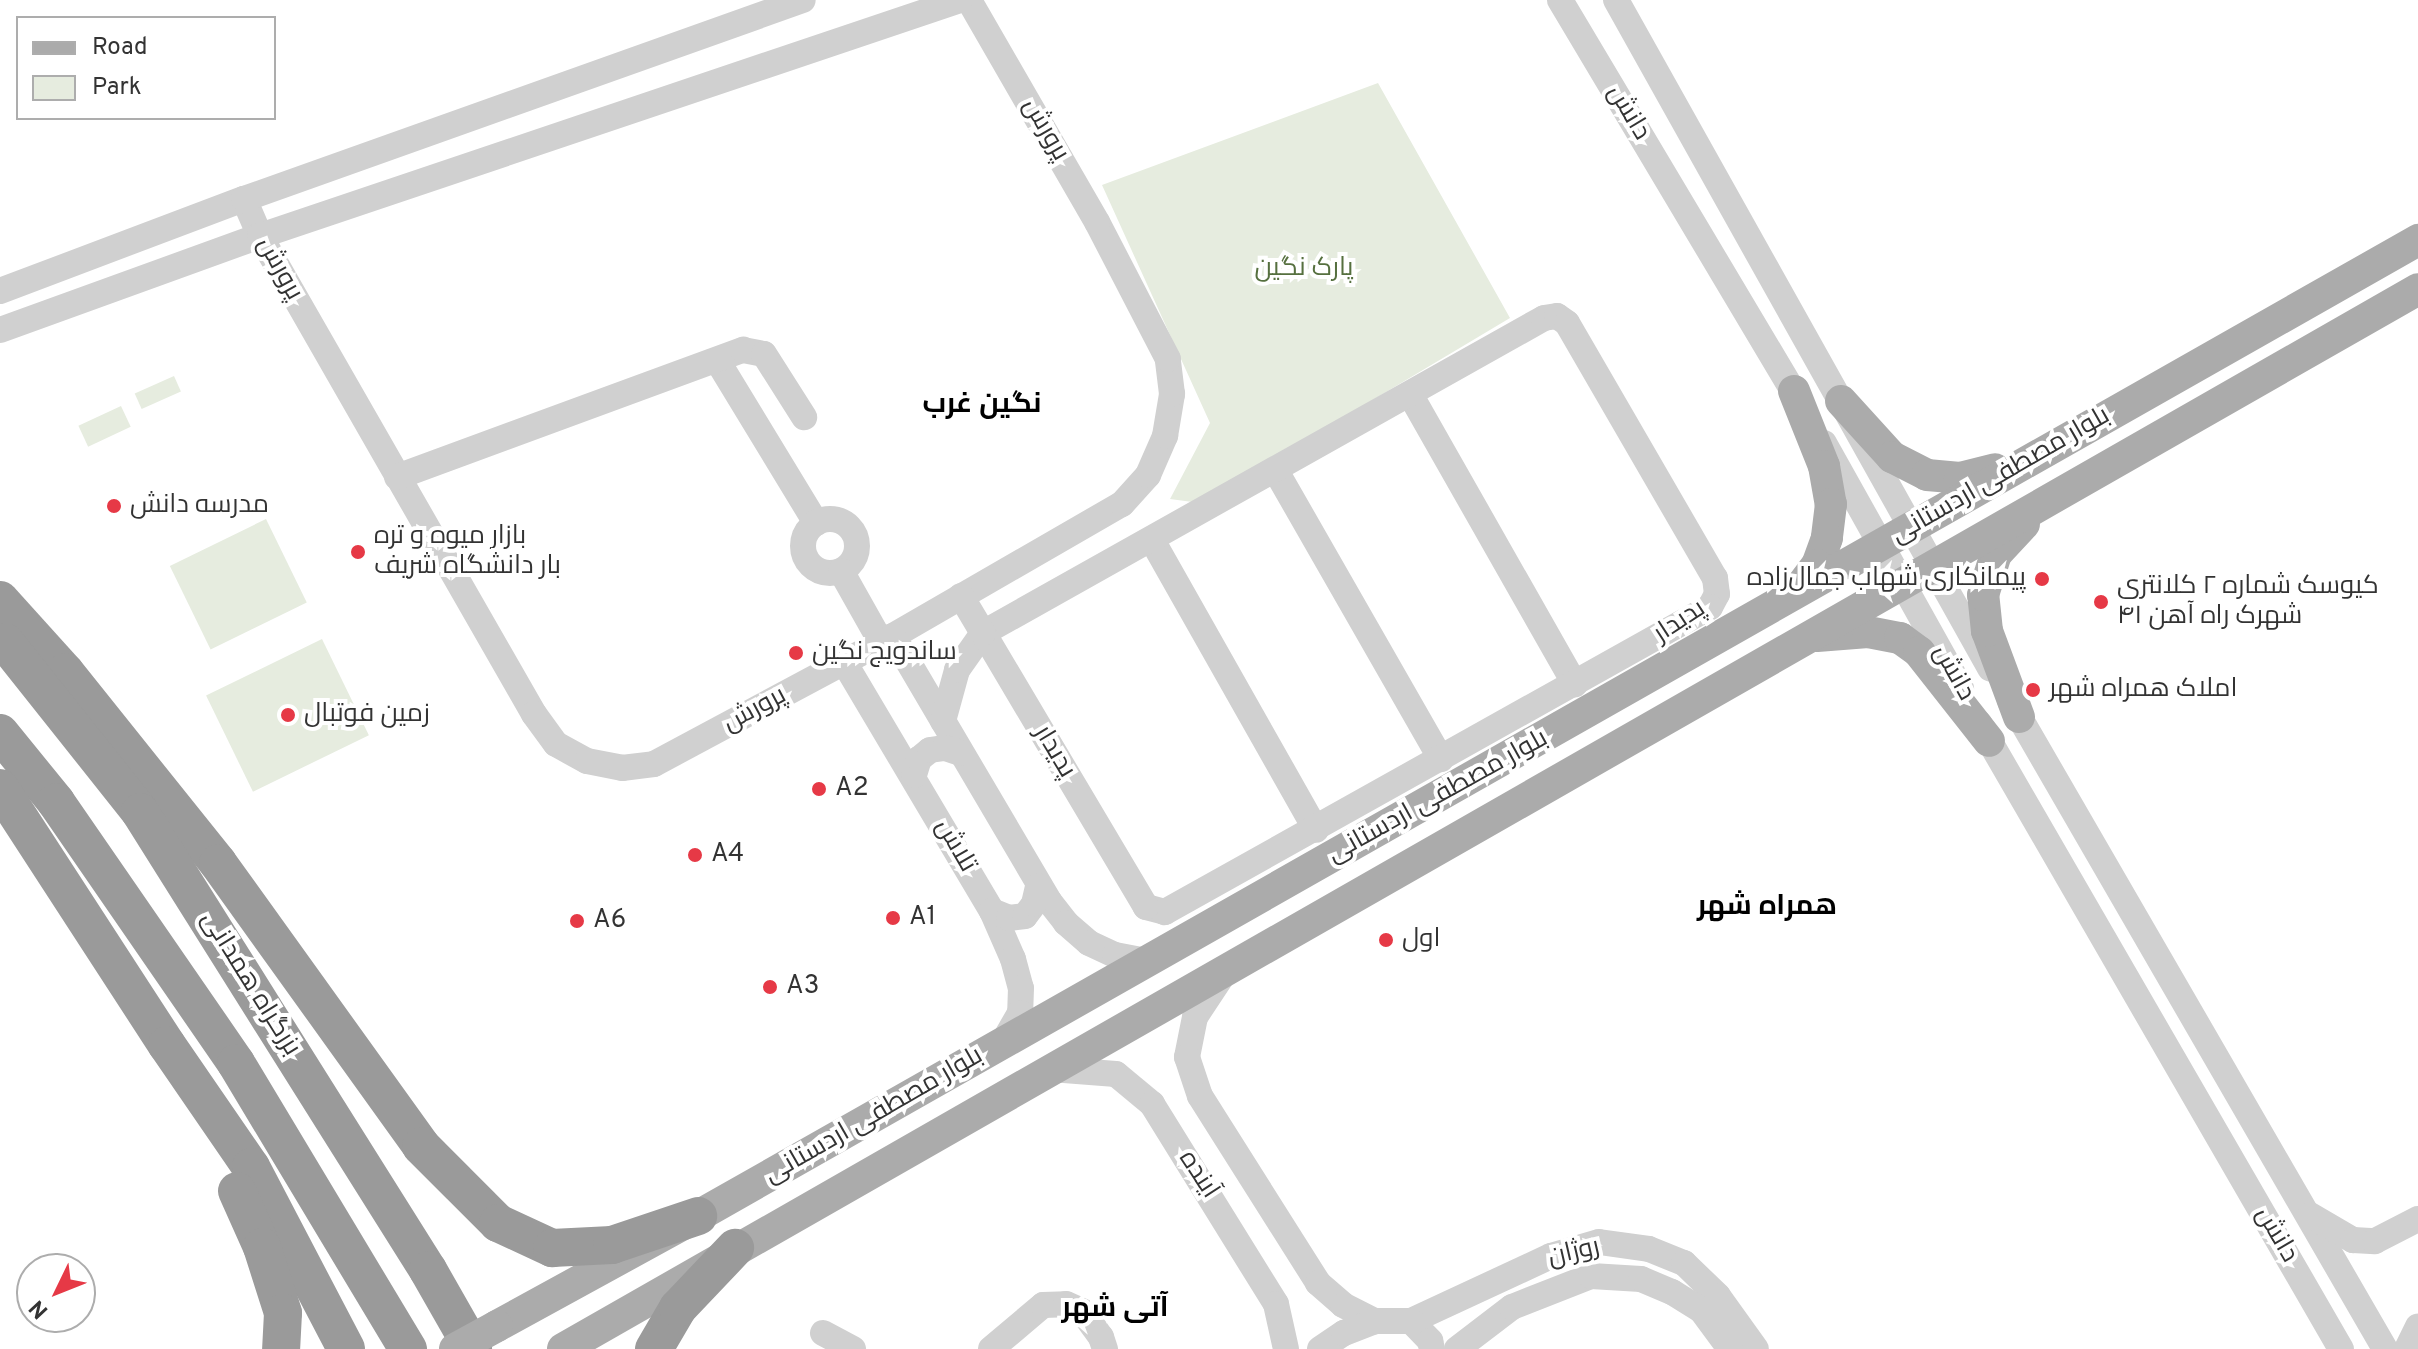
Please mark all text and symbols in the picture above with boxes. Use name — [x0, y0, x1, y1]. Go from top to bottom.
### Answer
legend — [16, 16, 276, 120]
text: Road — [92, 33, 148, 63]
text: Park — [92, 73, 142, 103]
street label: دانش — [1599, 80, 1657, 146]
street label: پرورش — [1015, 93, 1075, 167]
street label: پرورش — [249, 232, 309, 306]
park label: پارک نگین — [1254, 253, 1354, 285]
district label: نگین غرب — [922, 388, 1042, 422]
street label: بلوار مصطفی اردستانی — [1886, 401, 2116, 551]
place label: مدرسه دانش — [130, 490, 269, 522]
marker: مدرسه دانش — [105, 497, 123, 515]
place label: بازار میوه و تره بار دانشگاه شریف — [374, 521, 561, 582]
marker: بازار میوه و تره بار دانشگاه شریف — [349, 543, 367, 561]
place label: پیمانکاری شهاب جمال‌زاده — [1747, 563, 2026, 595]
marker: پیمانکاری شهاب جمال‌زاده — [2033, 570, 2051, 588]
place label: کیوسک شماره ۲ کلانتری ۴۱ شهرک راه آهن — [2117, 571, 2379, 632]
marker: کیوسک شماره ۲ کلانتری ۴۱ شهرک راه آهن — [2092, 593, 2110, 611]
street label: پدیدار — [1648, 594, 1712, 650]
place label: ساندویج نگین — [812, 637, 957, 669]
street label: دانش — [1925, 640, 1981, 706]
marker: ساندویج نگین — [787, 644, 805, 662]
place label: املاک همراه شهر — [2049, 674, 2237, 706]
street label: پرورش — [718, 680, 792, 740]
marker: املاک همراه شهر — [2024, 681, 2042, 699]
place label: زمین فوتبال — [304, 699, 430, 731]
marker: زمین فوتبال — [279, 706, 297, 724]
street label: پدیدار — [1026, 720, 1082, 784]
street label: بلوار مصطفی اردستانی — [1322, 723, 1554, 871]
place label: A2 — [835, 773, 869, 805]
marker: A2 — [810, 780, 828, 798]
street label: تلاش — [928, 814, 982, 878]
place label: A4 — [711, 839, 744, 871]
marker: A4 — [686, 846, 704, 864]
district label: همراه شهر — [1697, 890, 1837, 924]
place label: A1 — [909, 902, 936, 934]
place label: A6 — [593, 905, 626, 937]
street label: بزرگراه همدانی — [193, 906, 307, 1062]
marker: A1 — [884, 909, 902, 927]
marker: A6 — [568, 912, 586, 930]
place label: اول — [1402, 924, 1440, 956]
marker: اول — [1377, 931, 1395, 949]
place label: A3 — [786, 971, 819, 1003]
marker: A3 — [761, 978, 779, 996]
street label: بلوار مصطفی اردستانی — [759, 1041, 989, 1191]
street label: آینده — [1171, 1145, 1225, 1205]
street label: دانش — [2248, 1202, 2304, 1268]
street label: روژان — [1545, 1232, 1603, 1274]
north arrow — [16, 1253, 96, 1333]
district label: آتی شهر — [1062, 1292, 1168, 1326]
text: N — [24, 1293, 55, 1323]

